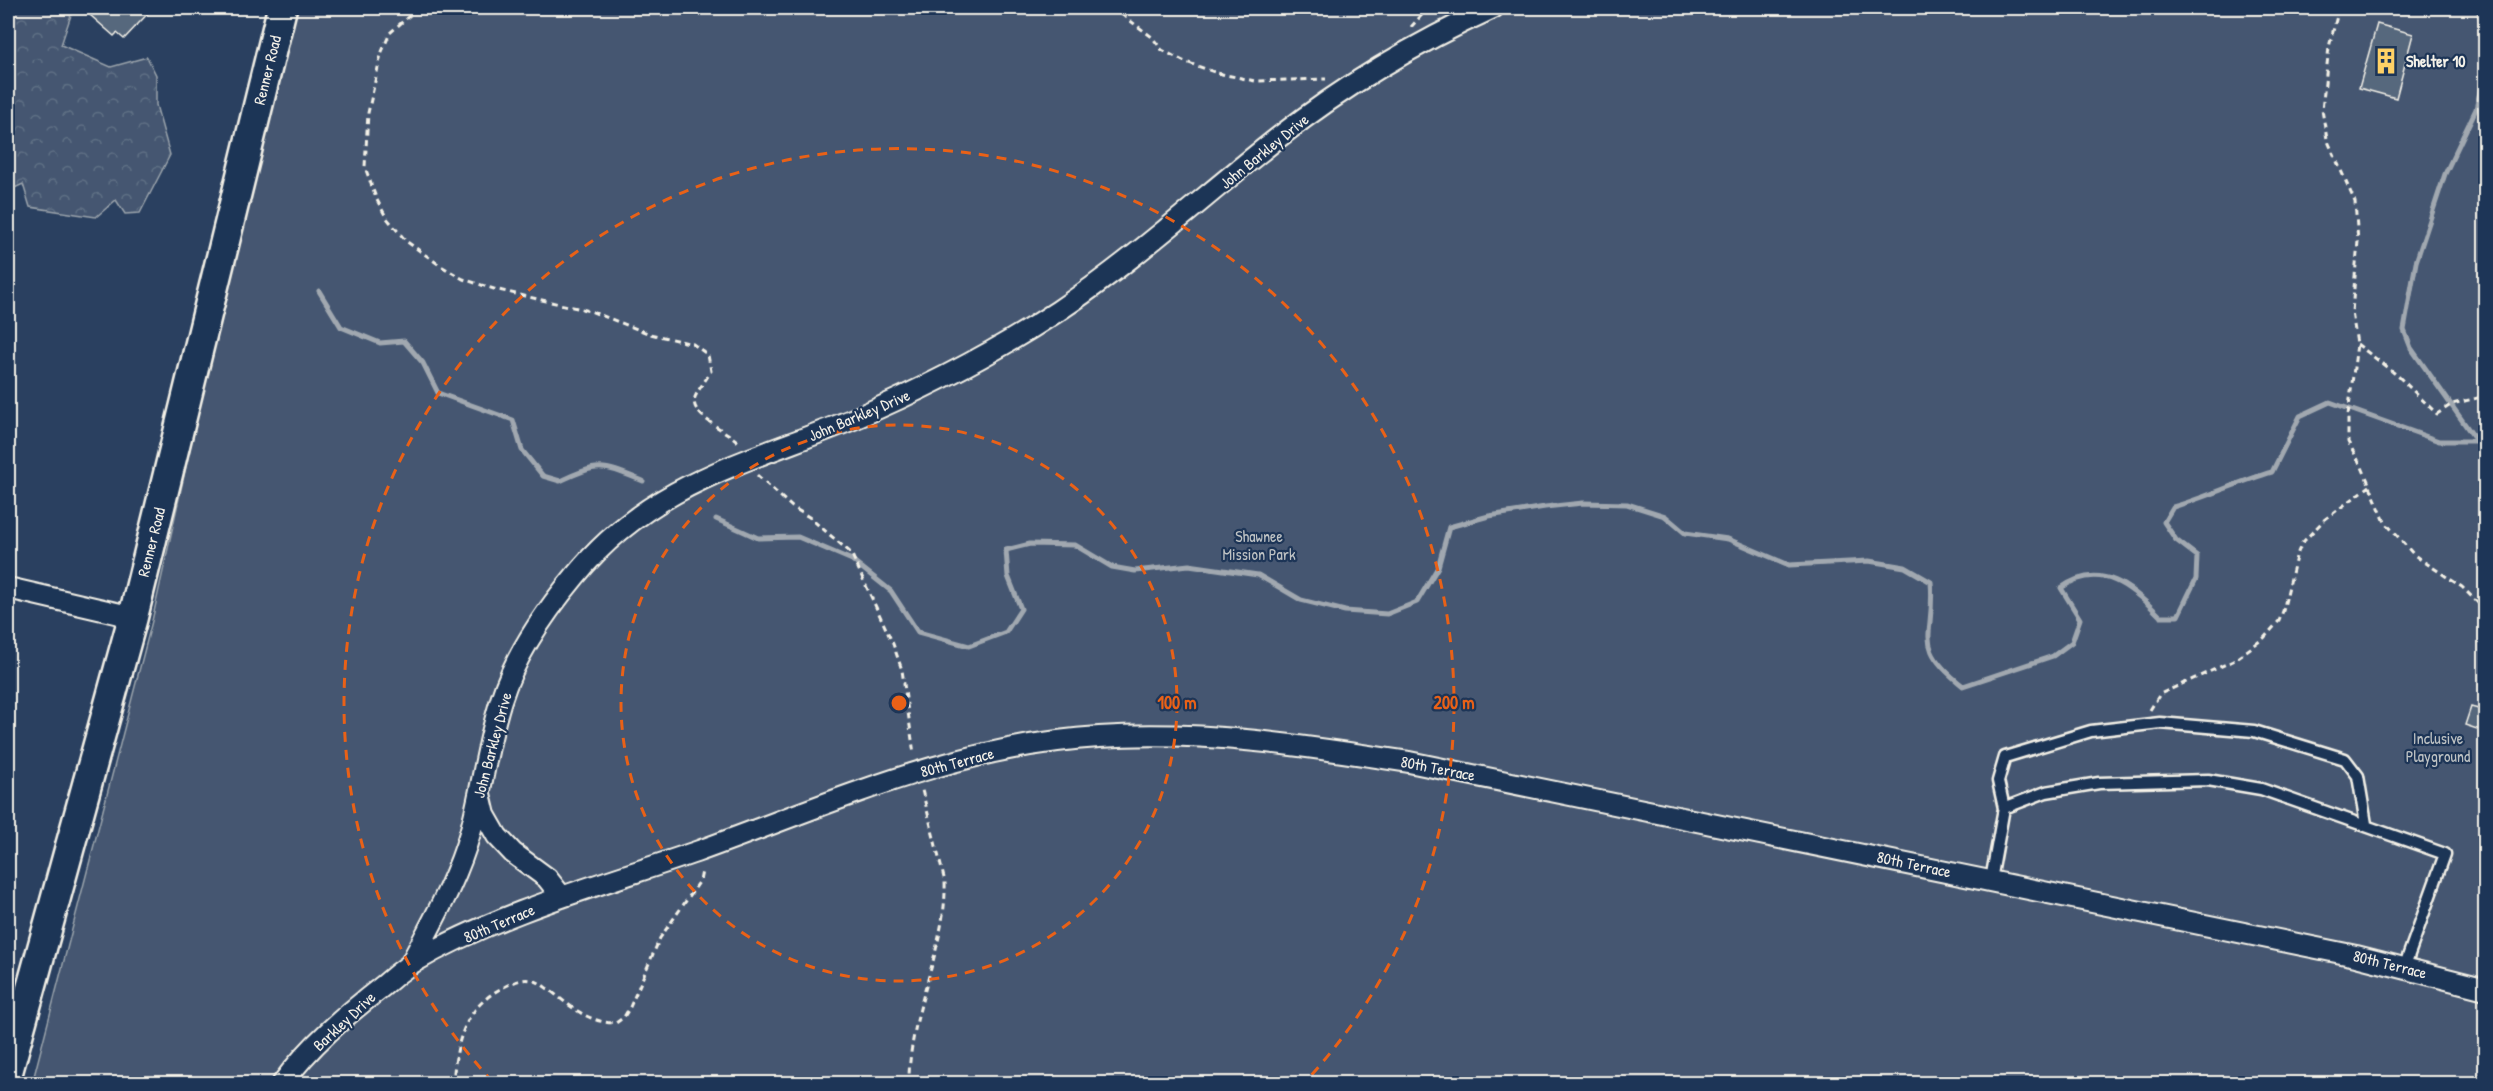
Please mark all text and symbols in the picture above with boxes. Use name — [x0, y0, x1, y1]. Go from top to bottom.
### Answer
street label: Renner Road — [248, 33, 286, 107]
building icon: Shelter 10 — [2371, 46, 2401, 76]
place label: Shelter 10 — [2406, 50, 2465, 72]
street label: John Barkley Drive — [1215, 108, 1314, 194]
street label: John Barkley Drive — [805, 383, 914, 446]
street label: Renner Road — [132, 505, 170, 579]
park label: Shawnee Mission Park — [1222, 525, 1296, 565]
street label: John Barkley Drive — [467, 689, 517, 800]
text: 100 m — [1157, 690, 1197, 715]
text: 200 m — [1434, 690, 1474, 715]
centre of rings — [889, 693, 909, 713]
park label: Inclusive Playground — [2406, 727, 2470, 767]
street label: 80th Terrace — [918, 742, 997, 782]
street label: 80th Terrace — [1399, 750, 1478, 786]
street label: 80th Terrace — [1875, 845, 1954, 883]
street label: 80th Terrace — [460, 898, 538, 948]
street label: 80th Terrace — [2351, 944, 2430, 984]
street label: Barkley Drive — [308, 986, 381, 1056]

